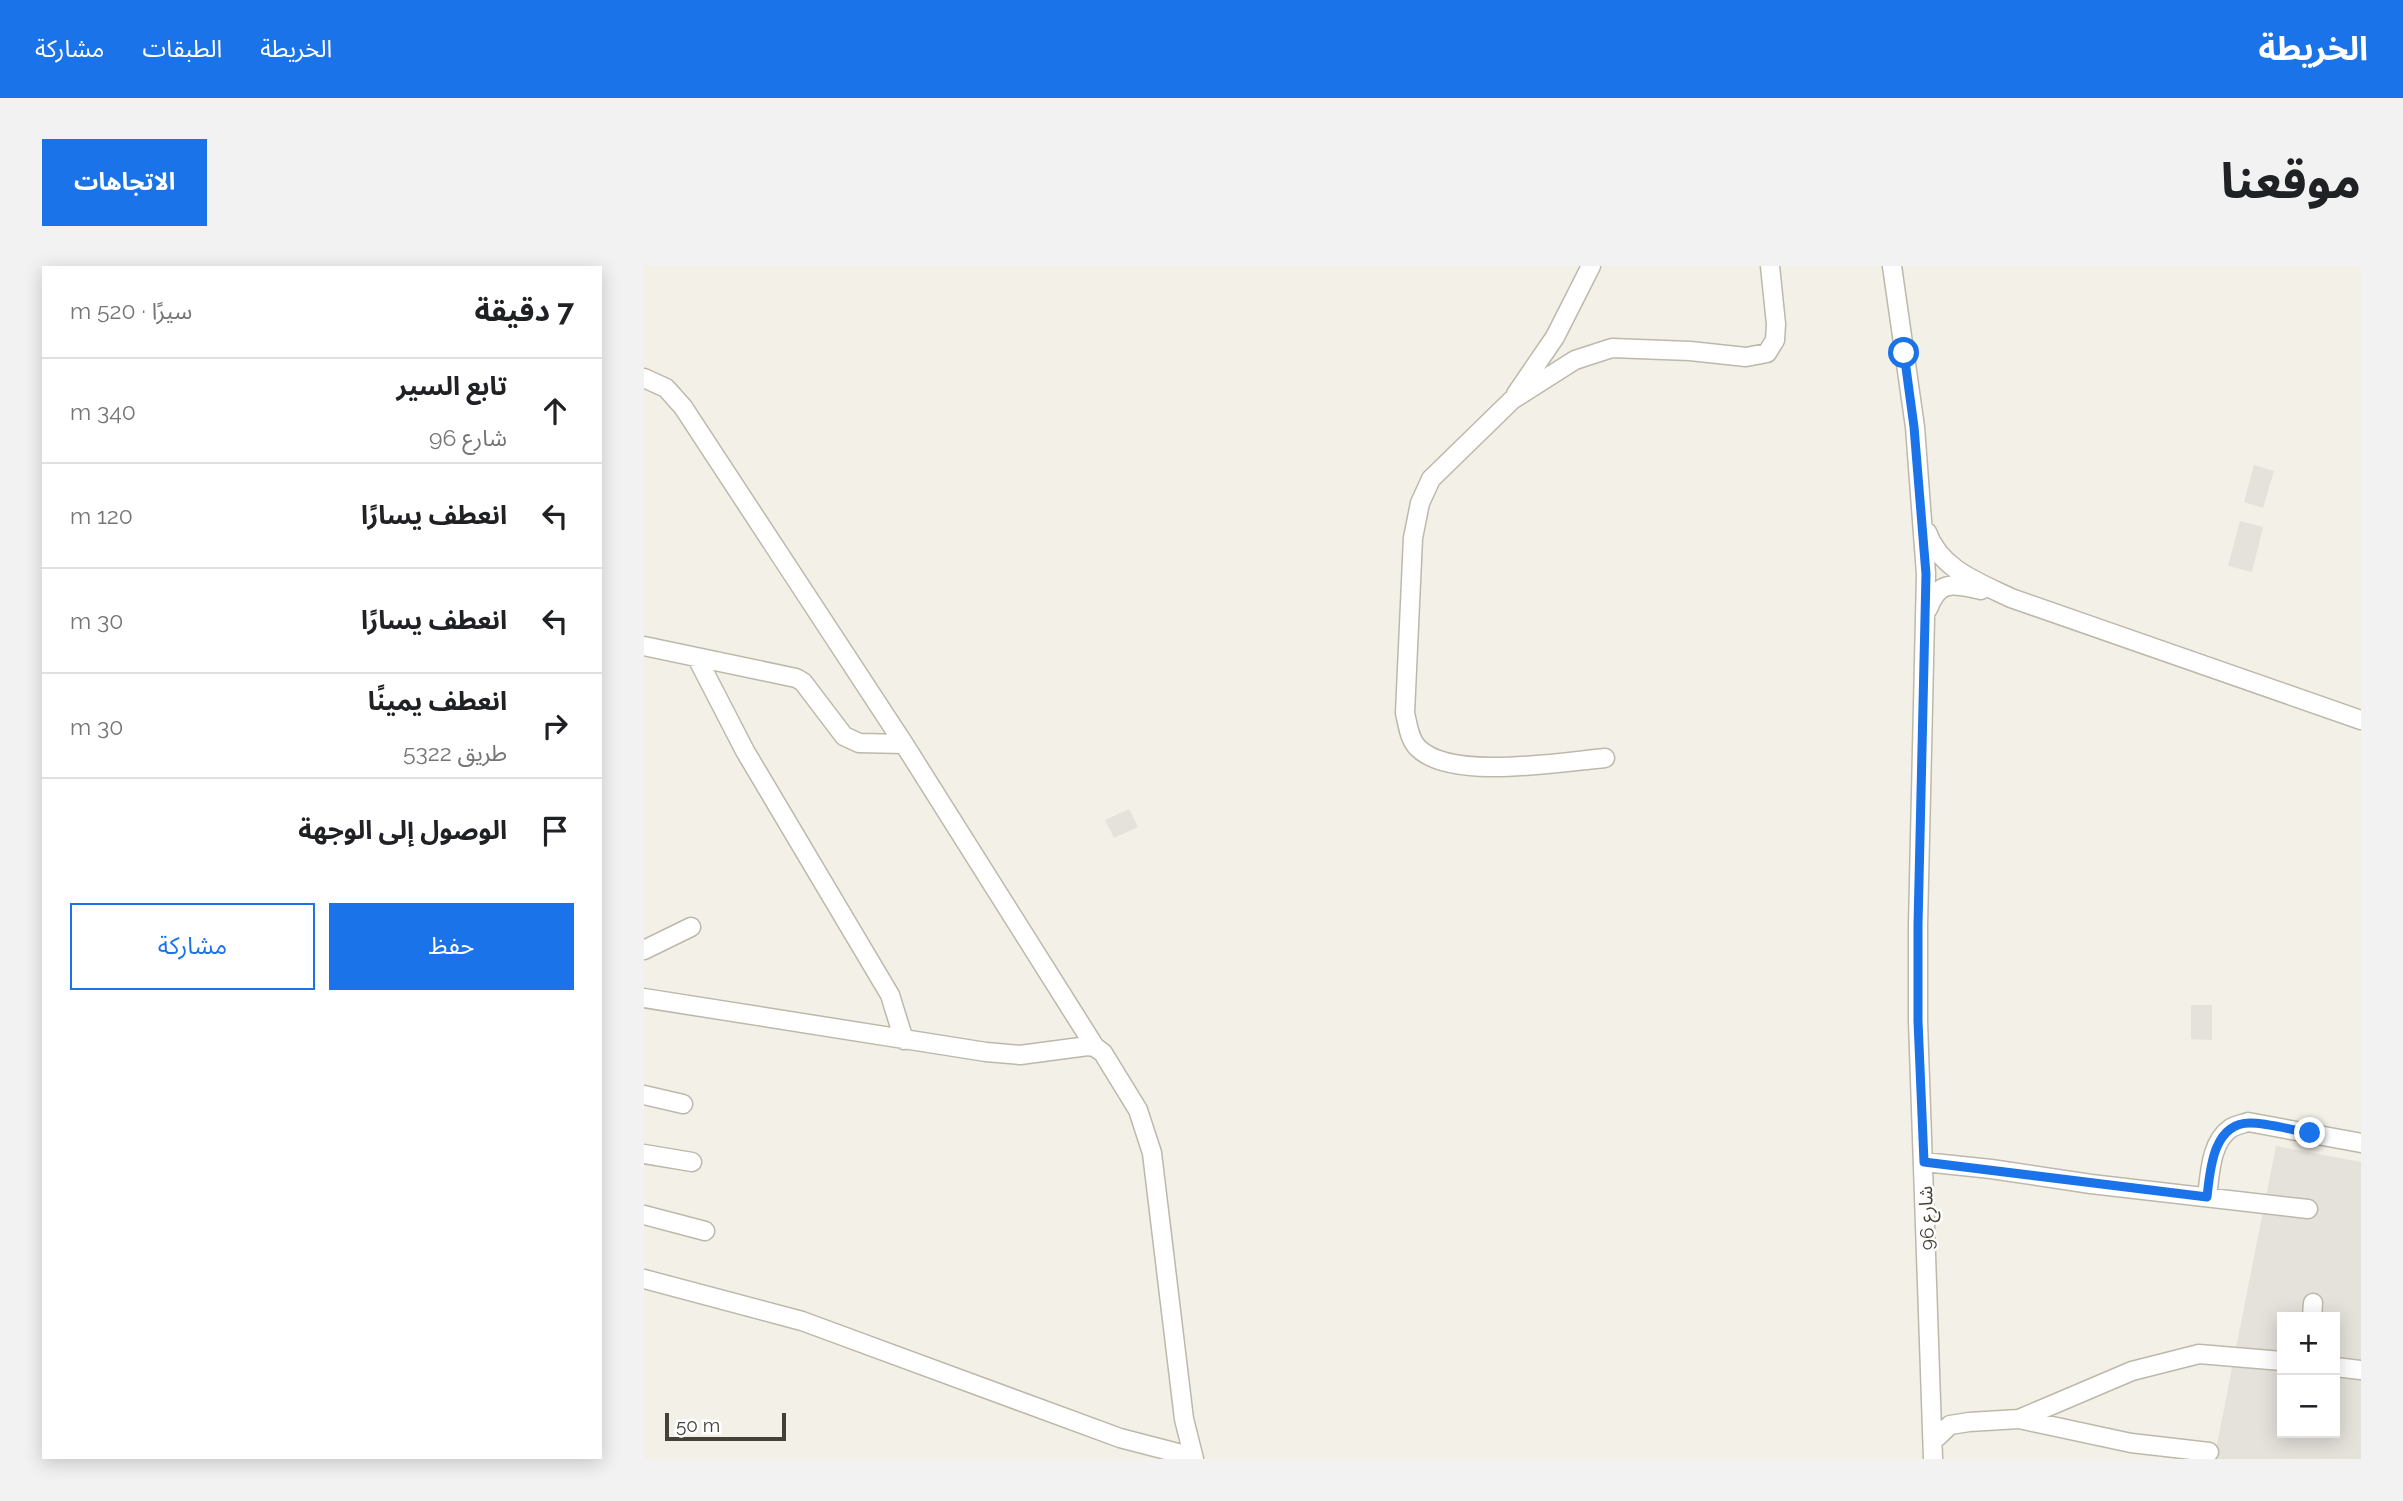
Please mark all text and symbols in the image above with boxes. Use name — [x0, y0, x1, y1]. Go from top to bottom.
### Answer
text: الخريطة — [2258, 29, 2368, 68]
text: مشاركة — [35, 34, 104, 63]
text: الطبقات — [142, 34, 222, 63]
text: الخريطة — [260, 34, 332, 63]
button: الاتجاهات — [42, 139, 207, 226]
text: موقعنا — [2221, 152, 2361, 209]
text: 7 دقيقة — [474, 293, 574, 328]
text: سيرًا · 520 m — [70, 297, 192, 324]
route start — [1888, 337, 1919, 368]
text: تابع السير — [396, 371, 507, 401]
icon: ahead — [536, 392, 574, 430]
text: 340 m — [70, 398, 136, 425]
text: شارع 96 — [429, 424, 507, 451]
icon: left — [536, 497, 574, 535]
text: انعطف يسارًا — [361, 500, 507, 530]
text: 120 m — [70, 502, 133, 529]
icon: left — [536, 602, 574, 640]
text: انعطف يسارًا — [361, 605, 507, 635]
text: 30 m — [70, 607, 123, 634]
text: انعطف يمينًا — [368, 686, 507, 716]
icon: right — [536, 707, 574, 745]
text: 30 m — [70, 713, 123, 740]
text: طريق 5322 — [403, 739, 507, 766]
icon: arrive — [536, 812, 574, 850]
text: الوصول إلى الوجهة — [298, 815, 507, 845]
button: مشاركة — [70, 903, 315, 990]
button: حفظ — [329, 903, 574, 990]
route end — [2294, 1117, 2325, 1148]
street label: شارع 96 — [1914, 1185, 1941, 1251]
map controls — [2277, 1312, 2340, 1438]
button: + — [2277, 1312, 2340, 1375]
button: − — [2277, 1375, 2340, 1438]
scale bar — [665, 1410, 786, 1442]
text: 50 m — [676, 1414, 720, 1436]

